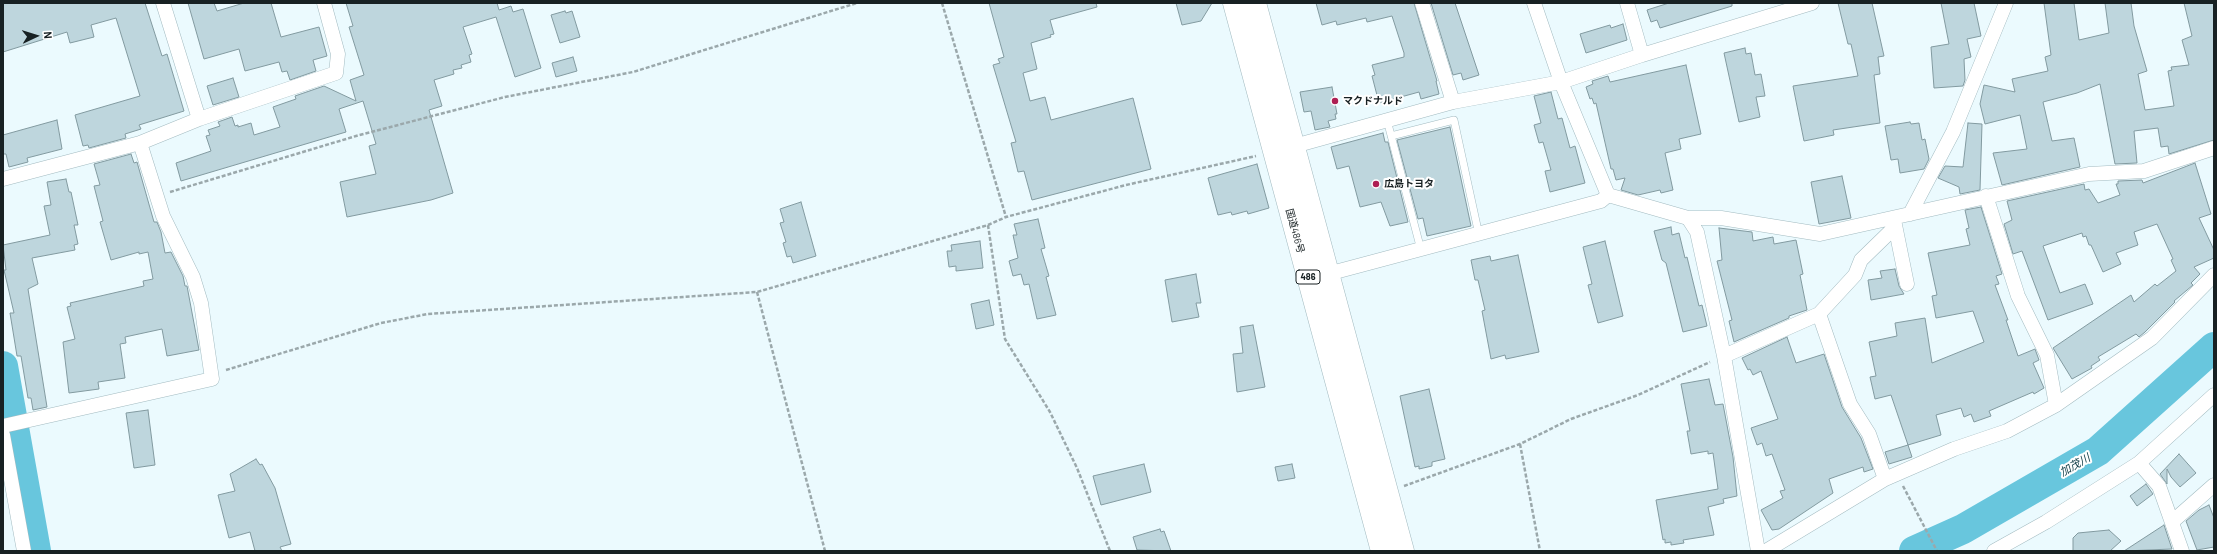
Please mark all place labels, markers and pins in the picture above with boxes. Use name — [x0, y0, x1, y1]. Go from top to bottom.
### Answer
place label: マクドナルド — [1343, 95, 1403, 107]
marker: マクドナルド — [1330, 96, 1340, 106]
place label: 広島トヨタ — [1384, 178, 1434, 190]
marker: 広島トヨタ — [1371, 179, 1381, 189]

